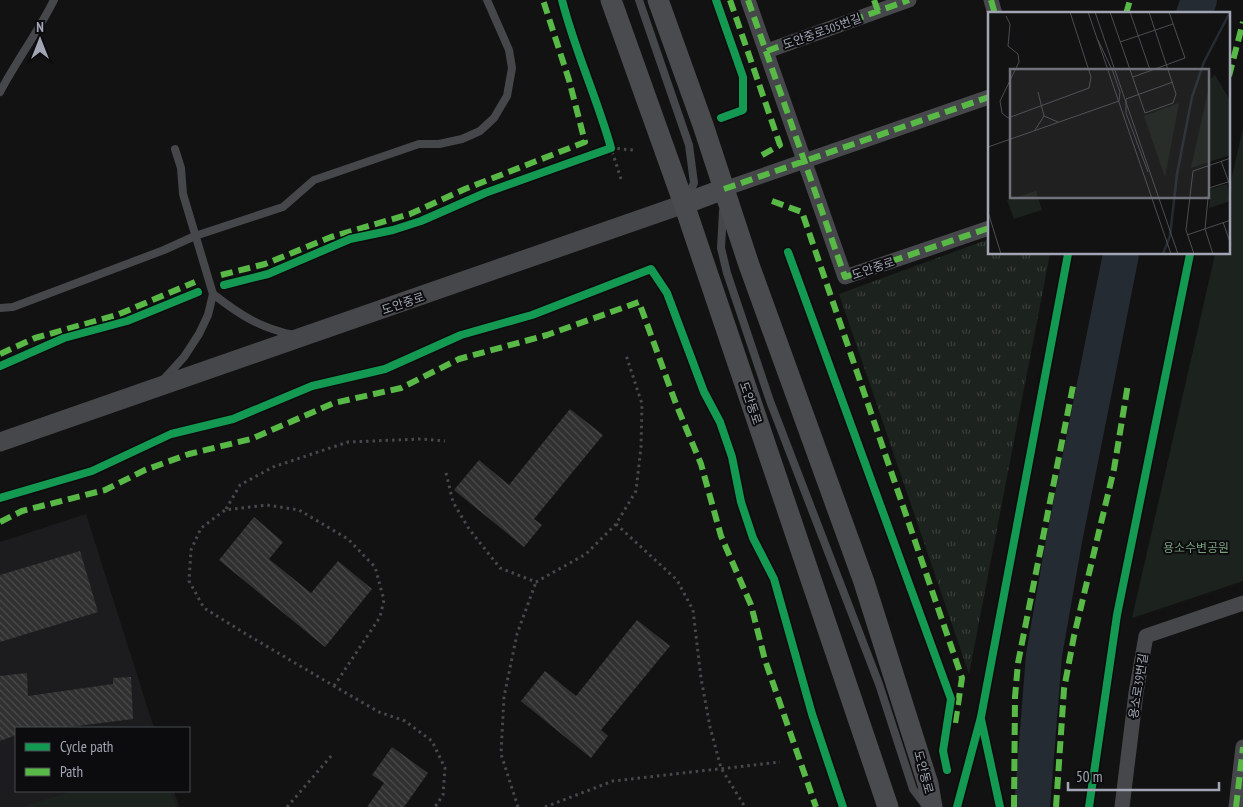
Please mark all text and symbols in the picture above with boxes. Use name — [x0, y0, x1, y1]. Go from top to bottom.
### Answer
street label: 도안중로305번길 — [781, 10, 863, 52]
inset map — [988, 12, 1230, 255]
north arrow — [15, 15, 65, 65]
text: N — [36, 18, 44, 36]
street label: 도안중로 — [850, 254, 896, 282]
street label: 도안중로 — [380, 289, 426, 317]
street label: 도안동로 — [737, 380, 765, 426]
park label: 용소수변공원 — [1163, 540, 1229, 555]
street label: 용소로39번길 — [1125, 652, 1151, 720]
legend — [15, 727, 190, 792]
text: Cycle path — [60, 737, 113, 756]
street label: 도안동로 — [911, 749, 937, 795]
scale bar — [1068, 760, 1219, 792]
text: Path — [60, 762, 83, 781]
text: 50 m — [1076, 767, 1102, 786]

